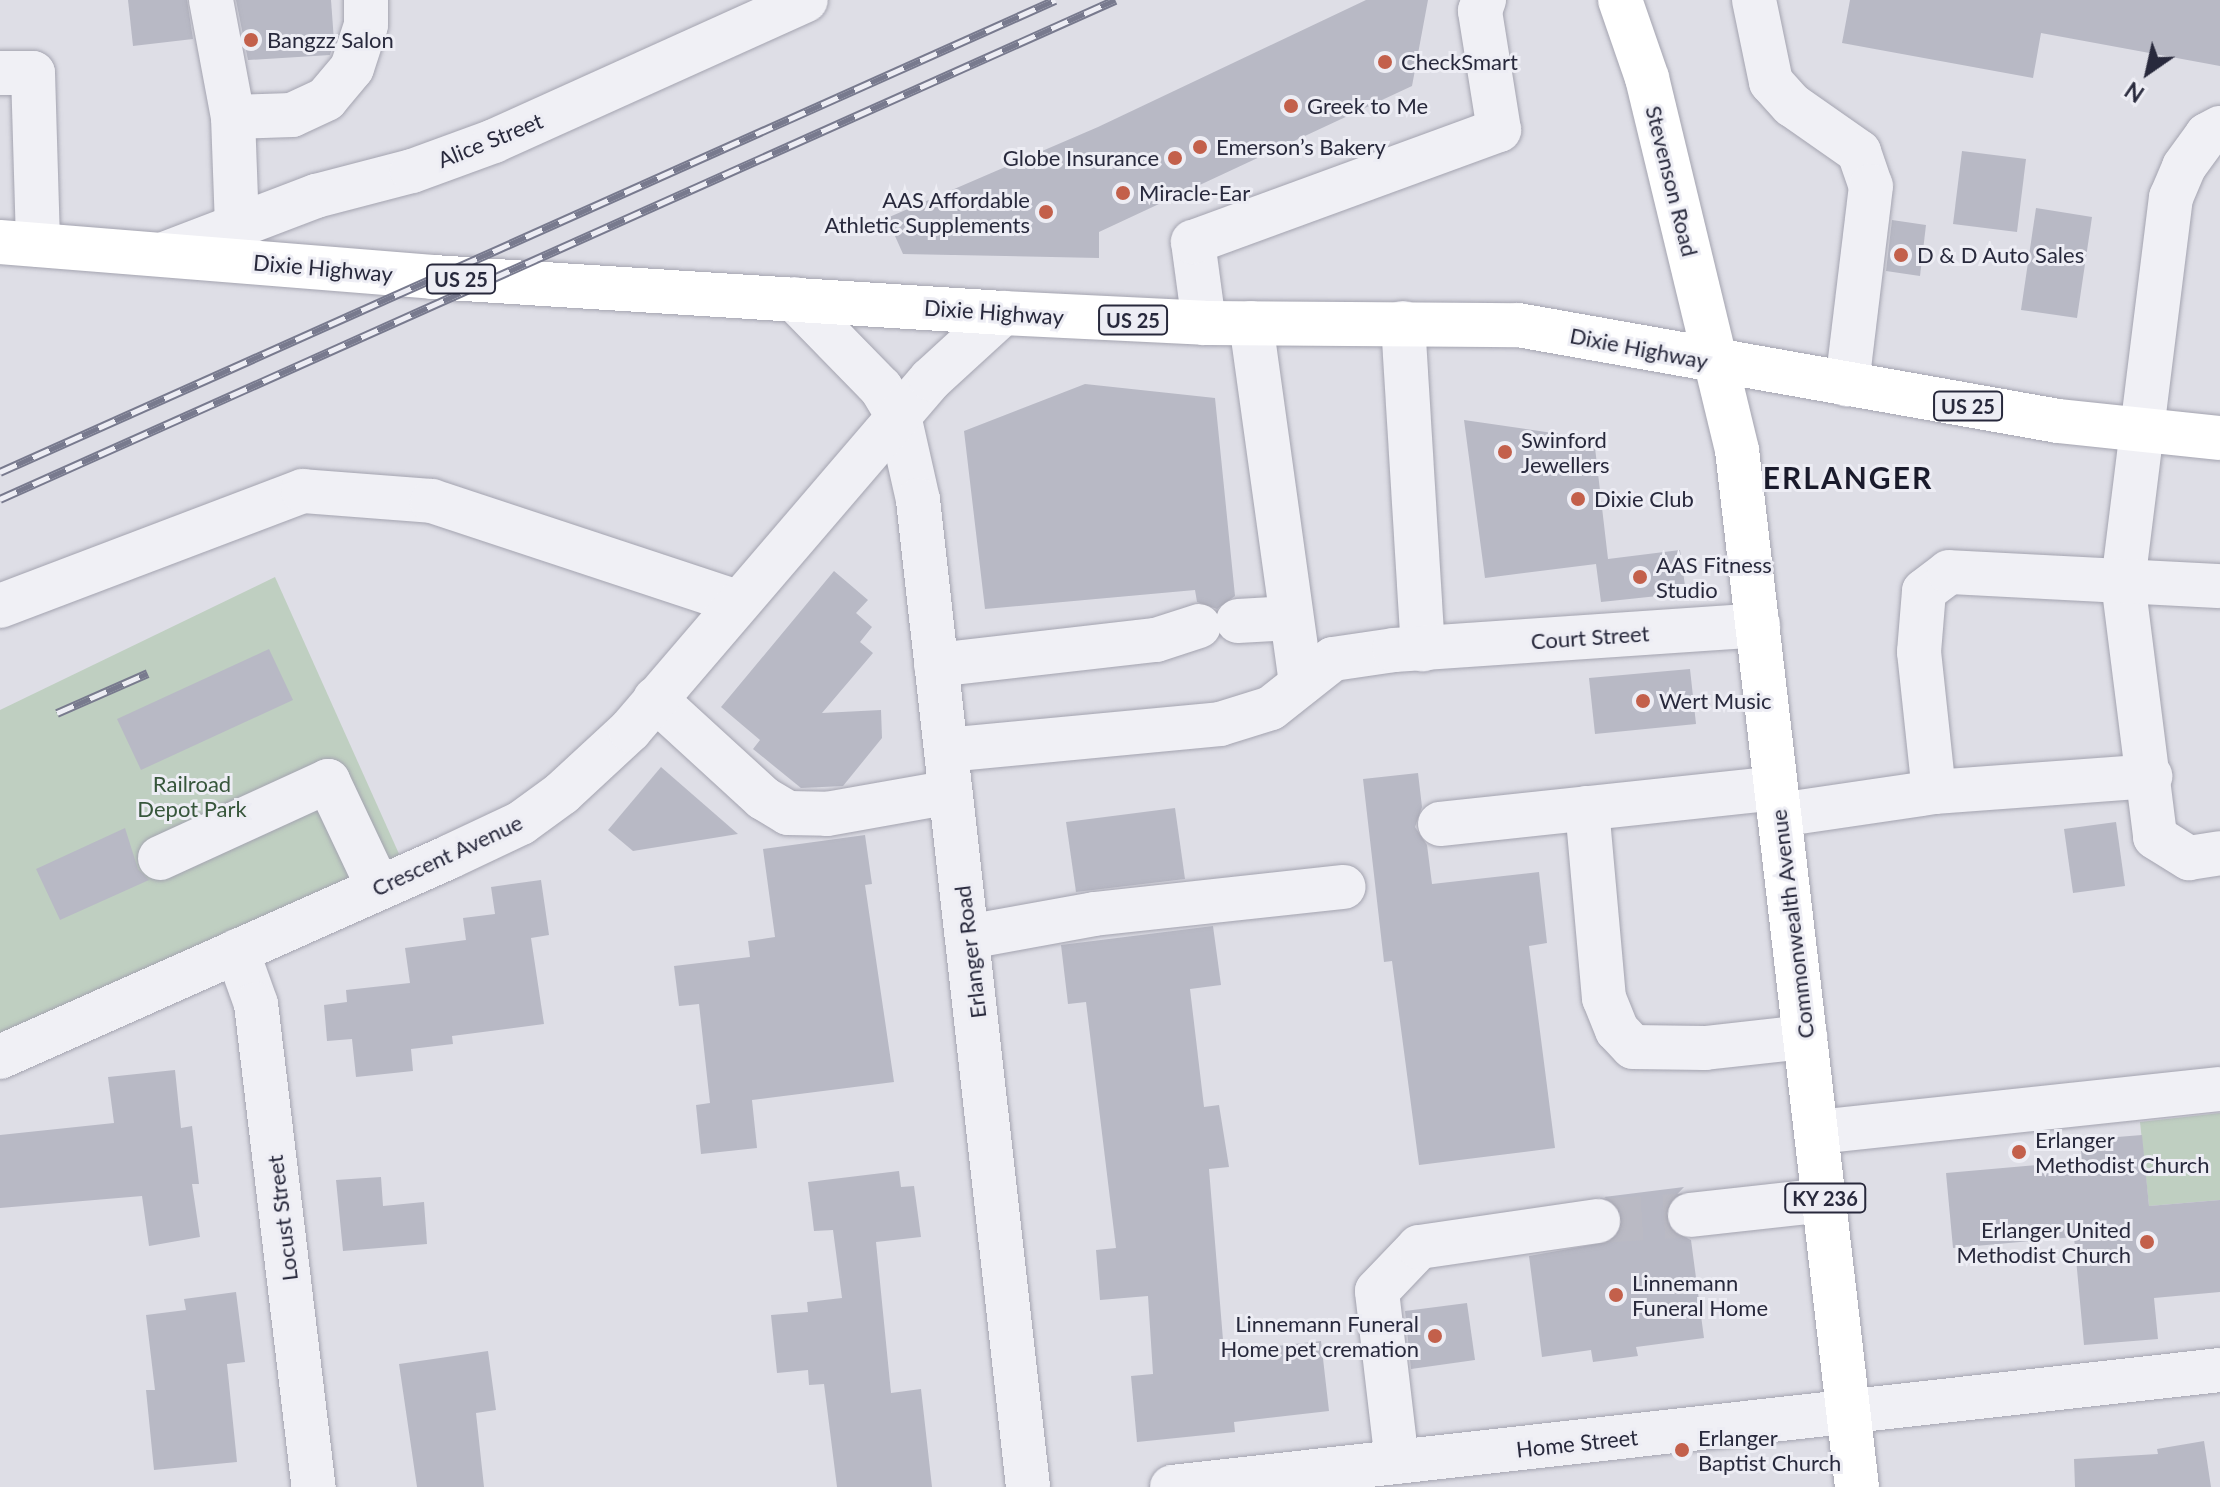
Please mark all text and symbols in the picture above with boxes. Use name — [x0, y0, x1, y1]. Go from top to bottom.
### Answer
place label: Bangzz Salon — [267, 27, 394, 53]
marker: Bangzz Salon — [242, 31, 260, 49]
north arrow — [2108, 32, 2188, 112]
place label: CheckSmart — [1401, 49, 1518, 75]
marker: CheckSmart — [1376, 53, 1394, 71]
text: N — [2120, 76, 2149, 108]
place label: Greek to Me — [1307, 93, 1428, 119]
marker: Greek to Me — [1282, 97, 1300, 115]
street label: Stevenson Road — [1641, 103, 1703, 259]
street label: Alice Street — [434, 107, 546, 173]
place label: Emerson’s Bakery — [1216, 134, 1386, 160]
marker: Emerson’s Bakery — [1191, 138, 1209, 156]
place label: Globe Insurance — [1003, 145, 1159, 171]
marker: Globe Insurance — [1166, 149, 1184, 167]
place label: Miracle-Ear — [1139, 180, 1250, 206]
marker: Miracle-Ear — [1114, 184, 1132, 202]
place label: AAS Affordable Athletic Supplements — [824, 186, 1030, 238]
marker: AAS Affordable Athletic Supplements — [1037, 203, 1055, 221]
place label: D & D Auto Sales — [1917, 242, 2085, 268]
marker: D & D Auto Sales — [1892, 246, 1910, 264]
street label: Dixie Highway — [252, 249, 394, 287]
road number: US 25 — [425, 263, 497, 295]
street label: Dixie Highway — [923, 294, 1065, 330]
road number: US 25 — [1097, 304, 1169, 336]
street label: Dixie Highway — [1568, 322, 1710, 374]
road number: US 25 — [1932, 390, 2004, 422]
place label: Swinford Jewellers — [1521, 426, 1610, 478]
marker: Swinford Jewellers — [1496, 443, 1514, 461]
district label: ERLANGER — [1763, 459, 1933, 495]
place label: Dixie Club — [1594, 486, 1694, 512]
marker: Dixie Club — [1569, 490, 1587, 508]
place label: AAS Fitness Studio — [1656, 551, 1772, 602]
marker: AAS Fitness Studio — [1631, 568, 1649, 586]
street label: Court Street — [1530, 620, 1650, 654]
place label: Wert Music — [1659, 688, 1771, 714]
marker: Wert Music — [1634, 692, 1652, 710]
park label: Railroad Depot Park — [137, 770, 247, 822]
street label: Crescent Avenue — [367, 808, 527, 902]
street label: Commonwealth Avenue — [1765, 808, 1819, 1040]
street label: Erlanger Road — [949, 884, 991, 1020]
place label: Erlanger Methodist Church — [2035, 1126, 2209, 1178]
marker: Erlanger Methodist Church — [2010, 1143, 2028, 1161]
street label: Locust Street — [261, 1154, 303, 1282]
road number: KY 236 — [1783, 1182, 1867, 1214]
place label: Erlanger United Methodist Church — [1957, 1216, 2131, 1268]
marker: Erlanger United Methodist Church — [2138, 1233, 2156, 1251]
place label: Linnemann Funeral Home — [1632, 1269, 1768, 1320]
marker: Linnemann Funeral Home — [1607, 1286, 1625, 1304]
place label: Linnemann Funeral Home pet cremation — [1220, 1310, 1419, 1362]
marker: Linnemann Funeral Home pet cremation — [1426, 1327, 1444, 1345]
street label: Home Street — [1515, 1423, 1639, 1463]
place label: Erlanger Baptist Church — [1698, 1424, 1841, 1476]
marker: Erlanger Baptist Church — [1673, 1441, 1691, 1459]

